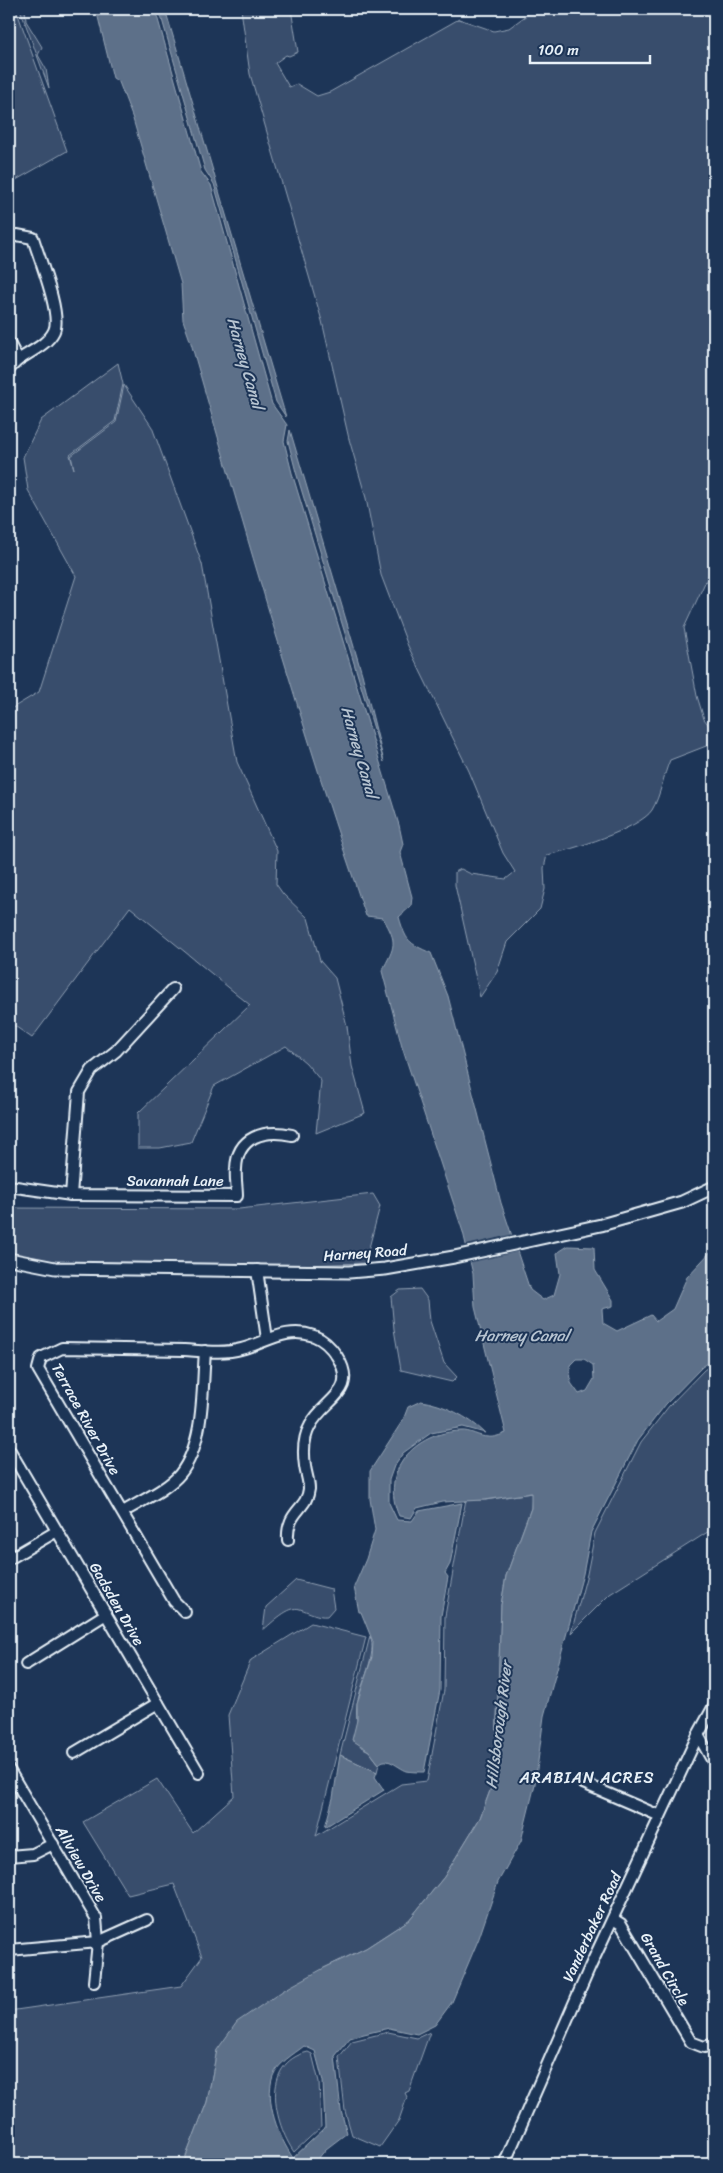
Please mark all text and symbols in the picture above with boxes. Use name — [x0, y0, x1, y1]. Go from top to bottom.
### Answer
scale bar — [530, 32, 650, 64]
text: 100 m — [538, 37, 579, 63]
water label: Harney Canal — [219, 314, 273, 416]
water label: Harney Canal — [333, 703, 387, 805]
street label: Savannah Lane — [126, 1168, 224, 1194]
street label: Harney Road — [322, 1237, 409, 1269]
water label: Harney Canal — [475, 1321, 573, 1350]
street label: Terrace River Drive — [44, 1358, 128, 1480]
street label: Gadsden Drive — [82, 1557, 152, 1651]
water label: Hillsborough River — [476, 1657, 521, 1790]
district label: ARABIAN ACRES — [518, 1763, 655, 1792]
street label: Allview Drive — [48, 1820, 114, 1908]
street label: Vanderbaker Road — [555, 1867, 629, 1986]
street label: Grand Circle — [633, 1927, 697, 2011]

